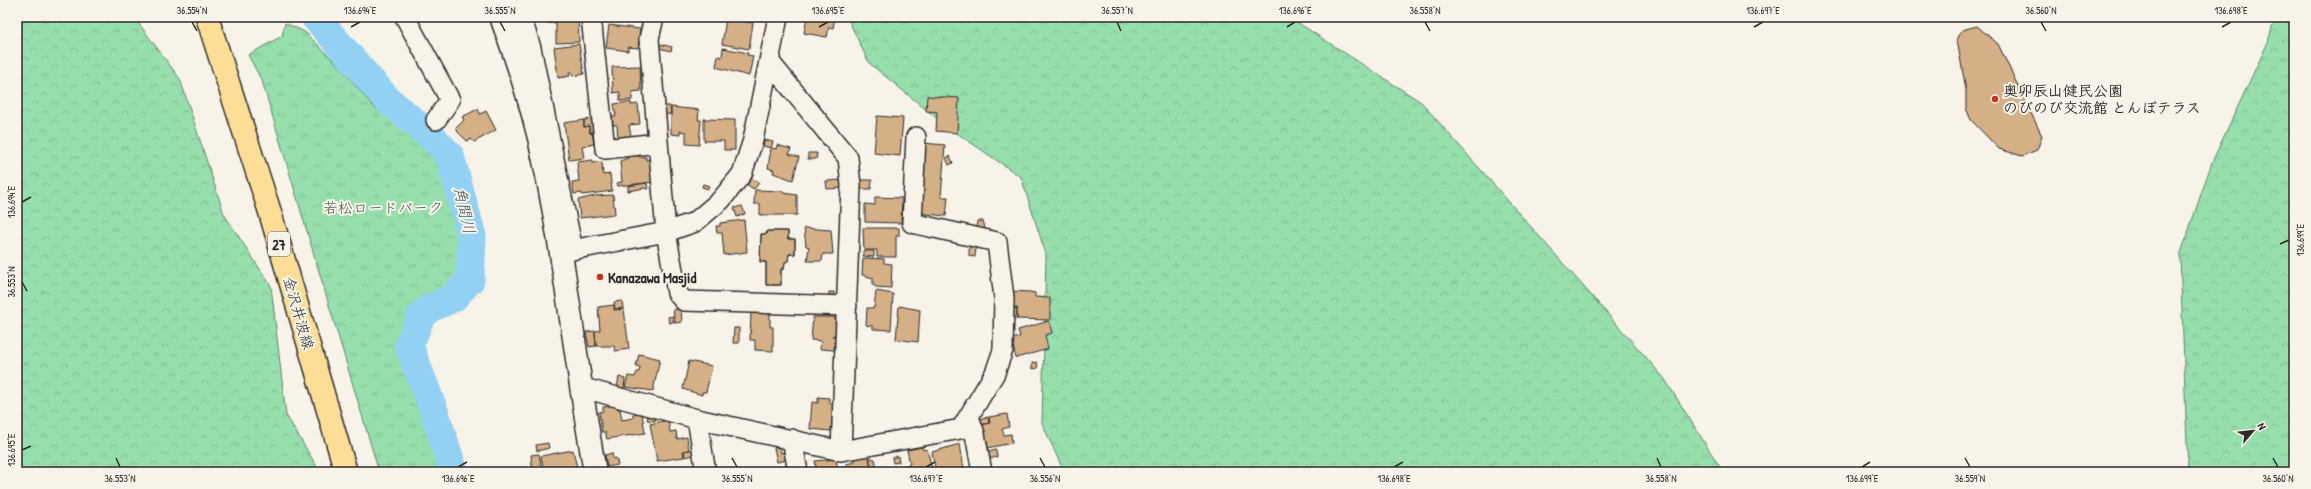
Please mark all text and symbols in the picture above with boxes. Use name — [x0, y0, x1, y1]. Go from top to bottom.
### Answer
text: 36.554°N — [177, 4, 207, 17]
text: 136.694°E — [344, 4, 377, 17]
text: 36.555°N — [485, 4, 515, 17]
text: 136.695°E — [812, 4, 845, 17]
text: 36.557°N — [1101, 4, 1133, 17]
text: 136.696°E — [1279, 4, 1312, 17]
text: 36.558°N — [1409, 4, 1441, 17]
text: 136.697°E — [1746, 4, 1780, 17]
text: 36.560°N — [2026, 4, 2056, 17]
text: 136.698°E — [2215, 4, 2248, 17]
place label: 奥卯辰山健民公園 のびのび交流館 とんぼテラス — [2003, 80, 2201, 118]
marker: 奥卯辰山健民公園 のびのび交流館 とんぼテラス — [1990, 94, 2000, 104]
water label: 角間川 — [449, 184, 481, 236]
text: 136.694°E — [5, 185, 18, 218]
park label: 若松ロードパーク — [323, 197, 443, 218]
text: 136.699°E — [2294, 223, 2307, 256]
road number: 27 — [268, 232, 290, 256]
text: 36.553°N — [5, 266, 18, 298]
place label: Kanazawa Masjid — [608, 267, 696, 288]
marker: Kanazawa Masjid — [595, 272, 605, 282]
street label: 金沢井波線 — [279, 274, 319, 352]
north arrow — [2233, 411, 2273, 451]
text: N — [2254, 420, 2269, 432]
text: 136.695°E — [5, 433, 18, 466]
text: 36.553°N — [104, 472, 136, 485]
text: 136.696°E — [442, 472, 475, 485]
text: 36.555°N — [722, 472, 752, 485]
text: 136.697°E — [909, 472, 943, 485]
text: 36.556°N — [1030, 472, 1060, 485]
text: 136.698°E — [1378, 472, 1411, 485]
text: 36.558°N — [1645, 472, 1677, 485]
text: 136.699°E — [1846, 472, 1879, 485]
text: 36.559°N — [1955, 472, 1985, 485]
text: 36.560°N — [2263, 472, 2293, 485]

